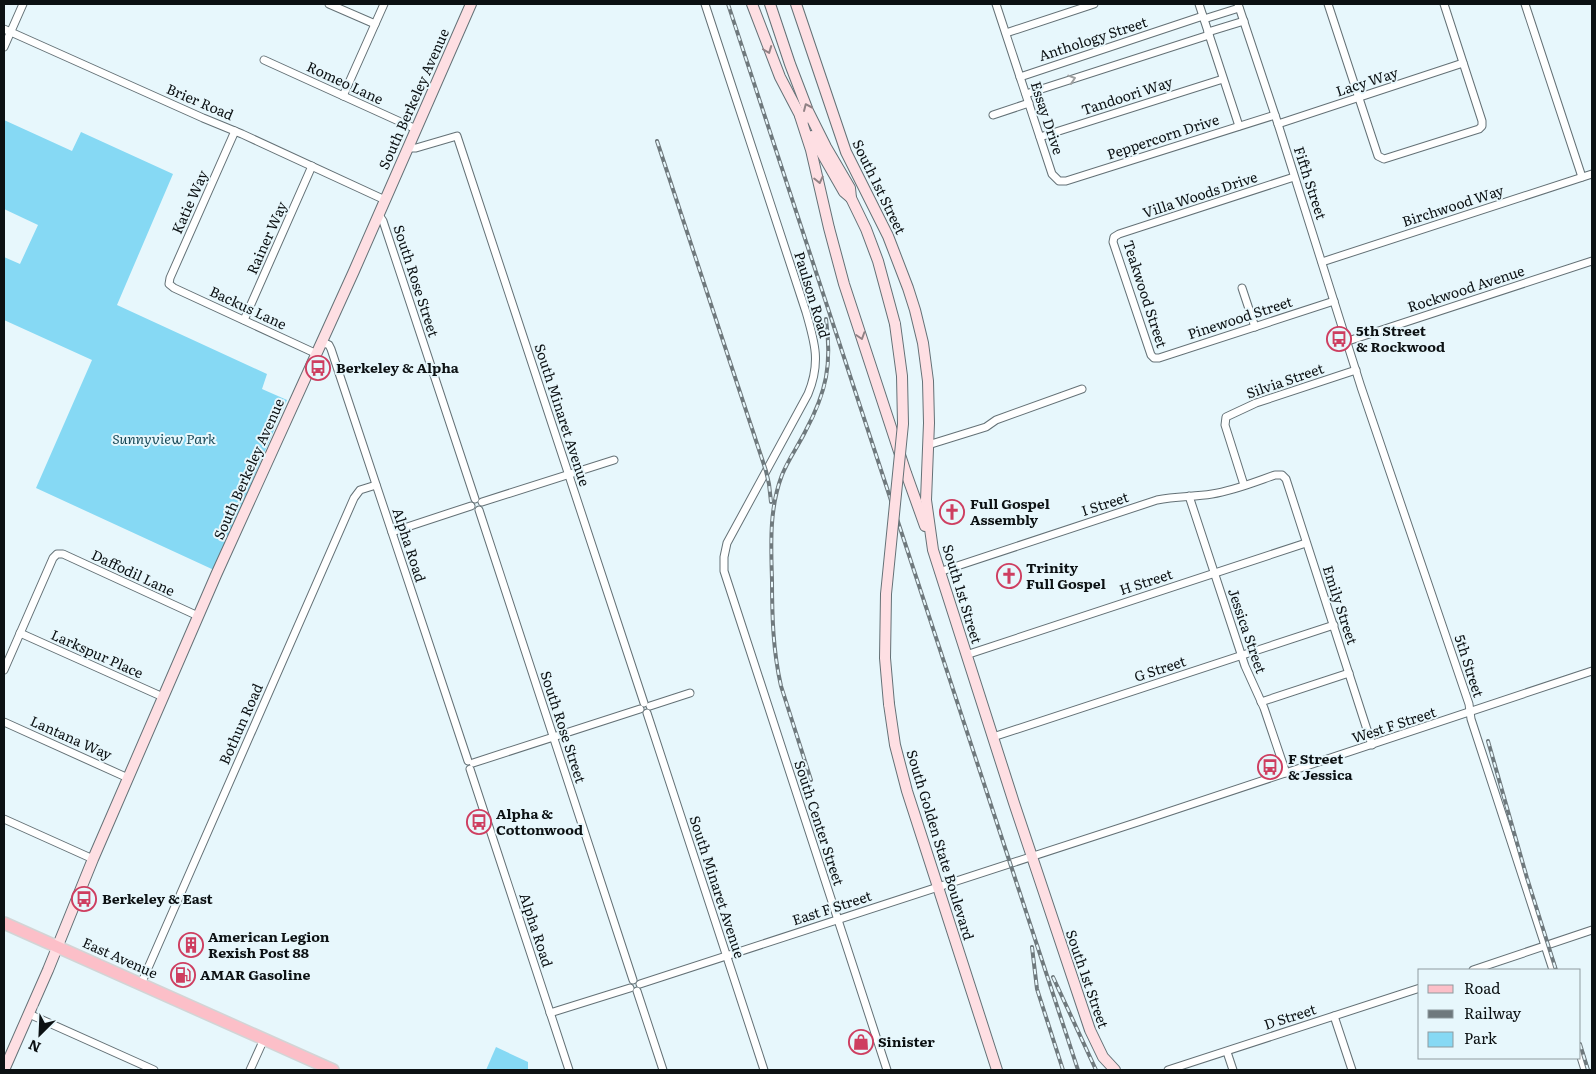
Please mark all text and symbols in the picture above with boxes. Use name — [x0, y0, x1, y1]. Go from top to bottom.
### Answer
street label: Anthology Street — [1036, 11, 1150, 65]
street label: South Berkeley Avenue — [373, 25, 453, 172]
one-way arrow — [762, 45, 773, 54]
street label: Romeo Lane — [304, 56, 387, 109]
street label: Lacy Way — [1333, 61, 1401, 100]
street label: Tandoori Way — [1079, 71, 1176, 119]
one-way arrow — [1068, 75, 1076, 85]
street label: Brier Road — [164, 78, 237, 124]
street label: Essay Drive — [1027, 78, 1069, 157]
one-way arrow — [802, 103, 813, 112]
street label: Peppercorn Drive — [1104, 108, 1221, 164]
street label: South 1st Street — [848, 136, 912, 238]
street label: Fifth Street — [1290, 144, 1332, 222]
street label: Katie Way — [166, 166, 212, 237]
street label: Villa Woods Drive — [1140, 166, 1260, 222]
one-way arrow — [813, 175, 823, 184]
street label: Birchwood Way — [1399, 179, 1507, 231]
street label: Rainer Way — [241, 197, 291, 277]
street label: South Rose Street — [389, 222, 445, 340]
street label: Teakwood Street — [1119, 237, 1173, 350]
street label: Paulson Road — [790, 249, 836, 341]
street label: Rockwood Avenue — [1405, 260, 1527, 316]
street label: Backus Lane — [207, 281, 290, 334]
street label: Pinewood Street — [1185, 291, 1295, 343]
place label: 5th Street & Rockwood — [1356, 320, 1445, 356]
bus stop icon: 5th Street & Rockwood — [1326, 326, 1352, 352]
one-way arrow — [856, 332, 866, 340]
street label: South Minaret Avenue — [530, 341, 595, 489]
bus stop icon: Berkeley & Alpha — [305, 355, 331, 381]
place label: Berkeley & Alpha — [336, 357, 460, 377]
street label: Silvia Street — [1243, 357, 1326, 403]
street label: South Berkeley Avenue — [208, 395, 288, 542]
park label: Sunnyview Park — [112, 428, 216, 448]
street label: I Street — [1078, 486, 1131, 520]
place label: Full Gospel Assembly — [970, 493, 1050, 529]
church icon: Full Gospel Assembly — [939, 499, 965, 525]
street label: Alpha Road — [389, 505, 431, 585]
street label: South 1st Street — [938, 541, 988, 646]
street label: Daffodil Lane — [88, 544, 178, 600]
place label: Trinity Full Gospel — [1026, 557, 1106, 593]
street label: Emily Street — [1319, 562, 1363, 647]
church icon: Trinity Full Gospel — [996, 563, 1022, 589]
street label: H Street — [1117, 563, 1175, 599]
street label: Jessica Street — [1224, 585, 1272, 676]
street label: Larkspur Place — [48, 624, 147, 682]
street label: 5th Street — [1450, 632, 1490, 700]
street label: G Street — [1131, 650, 1188, 686]
street label: South Rose Street — [536, 668, 592, 786]
street label: Bothun Road — [213, 680, 267, 767]
street label: West F Street — [1349, 701, 1439, 747]
street label: Lantana Way — [27, 710, 116, 764]
street label: South Golden State Boulevard — [902, 747, 980, 943]
place label: F Street & Jessica — [1288, 748, 1354, 784]
bus stop icon: F Street & Jessica — [1257, 754, 1283, 780]
street label: South Center Street — [790, 757, 850, 888]
place label: Alpha & Cottonwood — [496, 803, 583, 839]
bus stop icon: Alpha & Cottonwood — [466, 809, 492, 835]
street label: South Minaret Avenue — [685, 813, 750, 961]
street label: East F Street — [789, 885, 874, 929]
bus stop icon: Berkeley & East — [71, 886, 97, 912]
place label: Berkeley & East — [102, 888, 214, 908]
street label: Alpha Road — [516, 890, 558, 970]
place label: American Legion Rexish Post 88 — [208, 926, 330, 962]
street label: South 1st Street — [1062, 927, 1114, 1031]
street label: East Avenue — [80, 932, 161, 983]
building icon: American Legion Rexish Post 88 — [178, 932, 204, 958]
fuel station icon: AMAR Gasoline — [170, 962, 196, 988]
place label: AMAR Gasoline — [200, 964, 310, 984]
legend — [1418, 969, 1581, 1059]
text: Road — [1464, 976, 1500, 999]
street label: D Street — [1261, 998, 1319, 1034]
text: Railway — [1464, 1001, 1522, 1024]
north arrow — [15, 1009, 65, 1059]
text: Park — [1464, 1026, 1498, 1049]
shop icon: Sinister — [848, 1029, 874, 1055]
place label: Sinister — [878, 1031, 935, 1051]
text: N — [25, 1035, 44, 1058]

